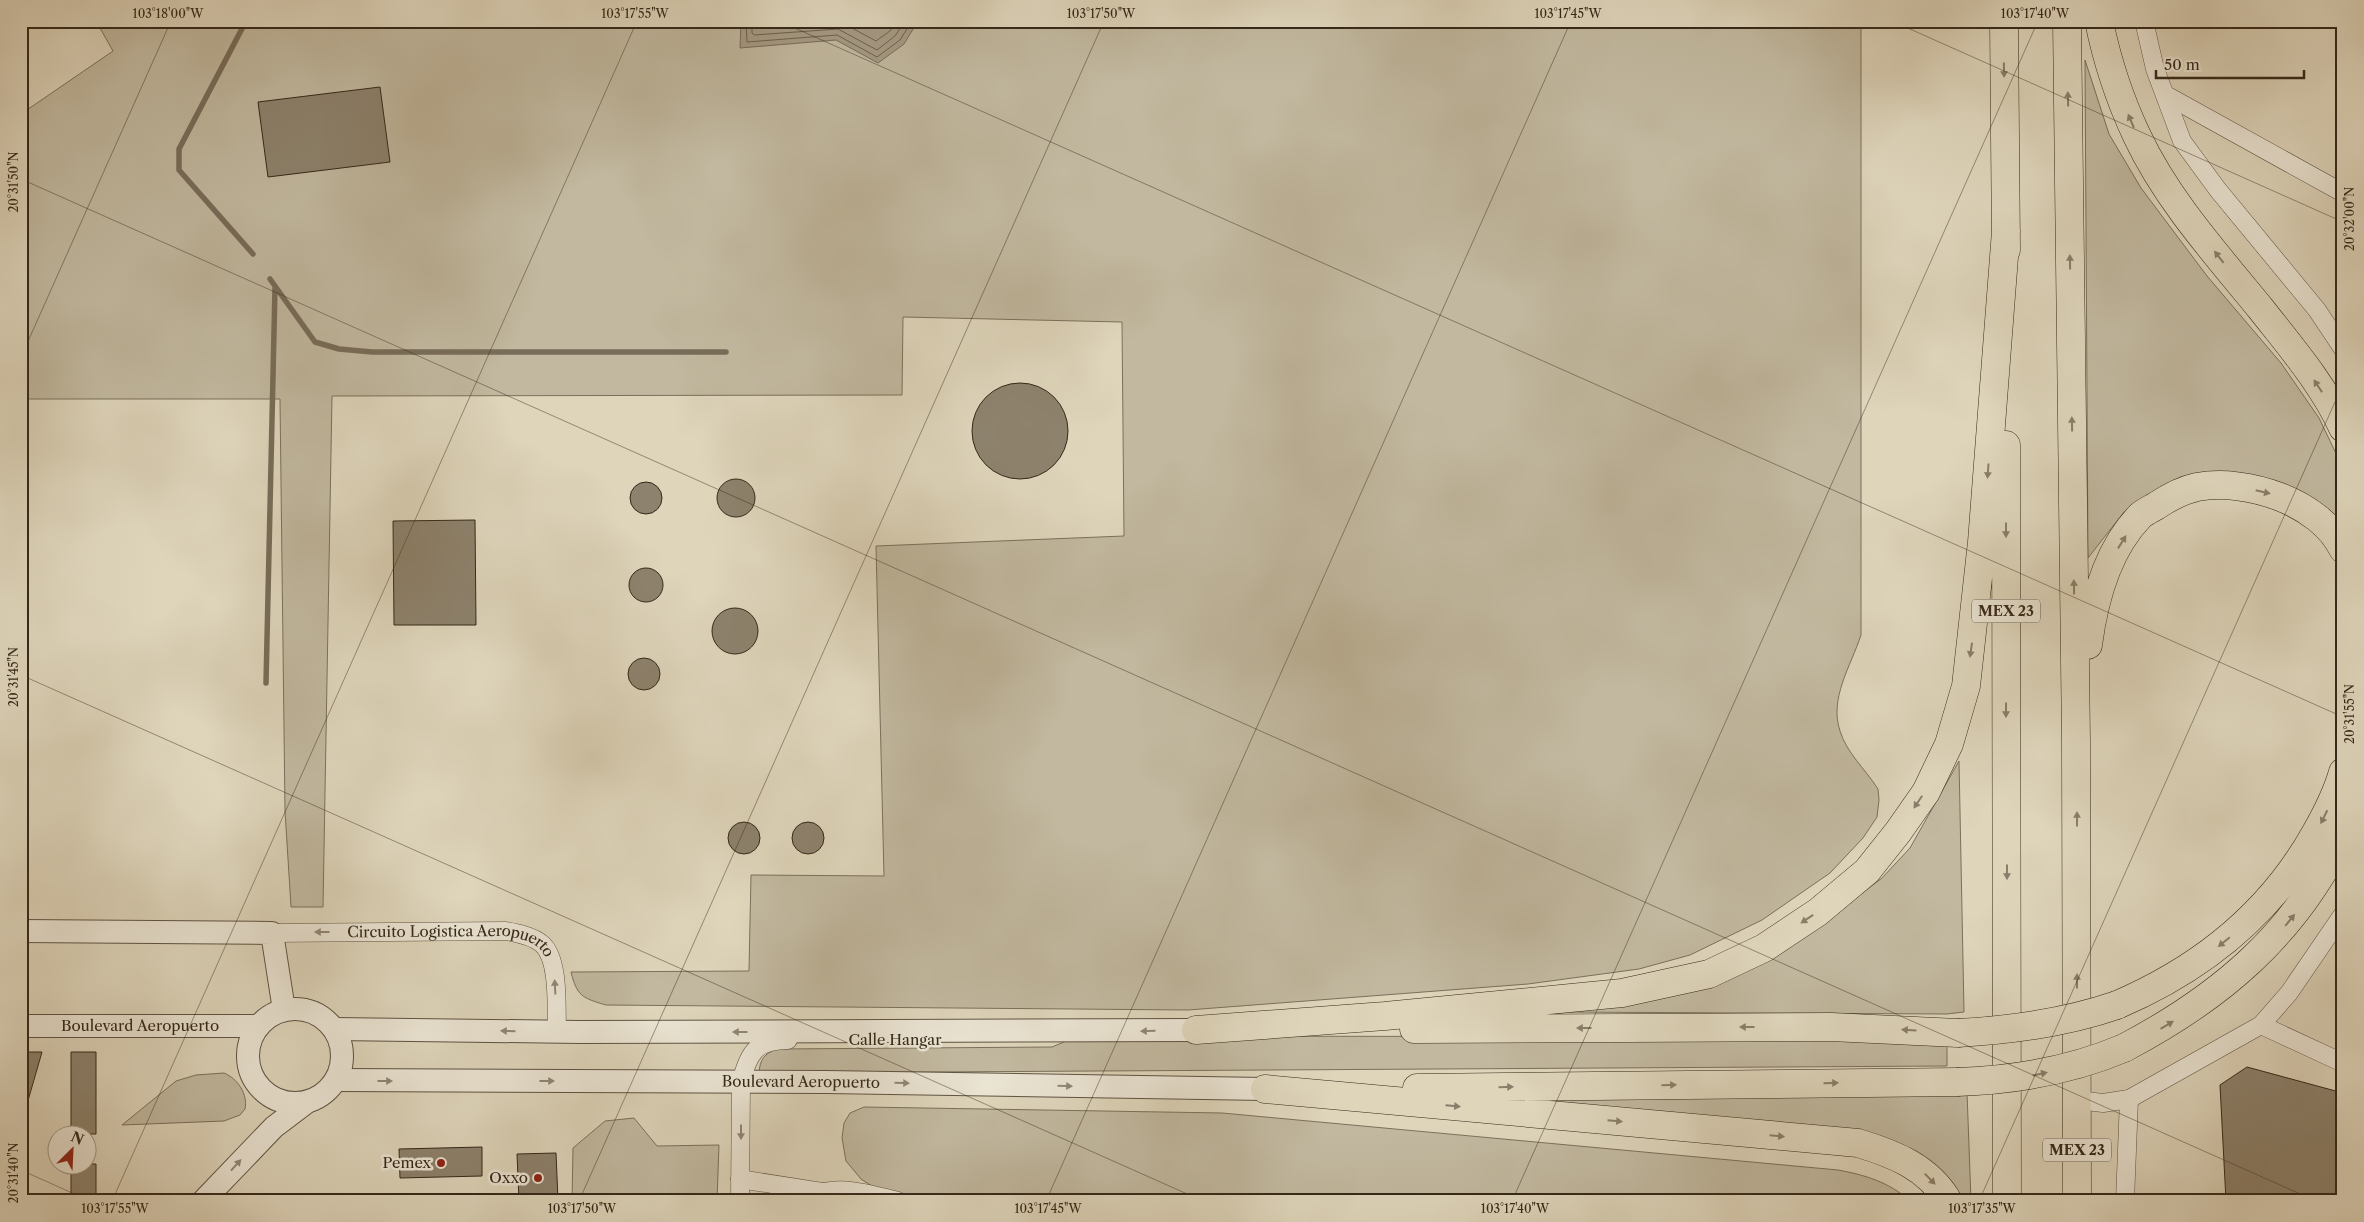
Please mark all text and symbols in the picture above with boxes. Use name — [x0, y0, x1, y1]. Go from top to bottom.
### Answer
text: 103°18'00"W — [133, 6, 204, 21]
text: 103°17'55"W — [601, 6, 670, 21]
text: 103°17'50"W — [1067, 6, 1136, 21]
text: 103°17'45"W — [1534, 6, 1602, 21]
text: 103°17'40"W — [2001, 6, 2070, 21]
scale bar — [2156, 48, 2304, 80]
text: 50 m — [2164, 55, 2200, 74]
one-way arrow — [2000, 62, 2008, 78]
one-way arrow — [2064, 91, 2072, 107]
one-way arrow — [2127, 113, 2135, 128]
text: 20°31'50"N — [6, 151, 21, 213]
text: 20°32'00"N — [2342, 187, 2357, 251]
one-way arrow — [2214, 251, 2225, 264]
one-way arrow — [2066, 254, 2074, 270]
one-way arrow — [2313, 379, 2323, 392]
one-way arrow — [2068, 416, 2076, 432]
one-way arrow — [1983, 463, 1991, 479]
one-way arrow — [2256, 488, 2271, 496]
one-way arrow — [2002, 522, 2010, 538]
one-way arrow — [2117, 535, 2126, 548]
one-way arrow — [2070, 579, 2078, 595]
road number: MEX 23 — [1972, 600, 2040, 622]
one-way arrow — [1967, 643, 1975, 659]
text: 20°31'45"N — [6, 647, 21, 707]
text: 20°31'55"N — [2342, 684, 2357, 744]
one-way arrow — [2002, 702, 2010, 718]
one-way arrow — [1913, 796, 1923, 809]
one-way arrow — [2320, 809, 2328, 824]
one-way arrow — [2073, 810, 2081, 826]
one-way arrow — [2003, 865, 2011, 881]
one-way arrow — [1800, 914, 1814, 924]
one-way arrow — [2284, 914, 2295, 927]
street label: Circuito Logistica Aeropuerto — [347, 920, 559, 960]
one-way arrow — [314, 928, 330, 936]
one-way arrow — [2217, 937, 2230, 948]
one-way arrow — [2073, 973, 2081, 989]
one-way arrow — [551, 978, 559, 994]
street label: Boulevard Aeropuerto — [61, 1016, 219, 1035]
one-way arrow — [2161, 1020, 2174, 1029]
one-way arrow — [1738, 1023, 1754, 1031]
one-way arrow — [1576, 1024, 1592, 1032]
one-way arrow — [1901, 1026, 1917, 1034]
one-way arrow — [499, 1027, 515, 1035]
one-way arrow — [1139, 1027, 1155, 1035]
one-way arrow — [732, 1028, 748, 1036]
street label: Calle Hangar — [849, 1030, 942, 1049]
one-way arrow — [2033, 1070, 2048, 1078]
street label: Boulevard Aeropuerto — [722, 1072, 880, 1092]
one-way arrow — [377, 1077, 393, 1085]
one-way arrow — [540, 1077, 556, 1085]
one-way arrow — [895, 1079, 911, 1087]
one-way arrow — [1824, 1079, 1840, 1087]
one-way arrow — [1661, 1081, 1677, 1089]
one-way arrow — [1057, 1082, 1073, 1090]
one-way arrow — [1499, 1082, 1515, 1090]
one-way arrow — [1445, 1103, 1461, 1111]
one-way arrow — [1607, 1118, 1623, 1126]
north arrow — [48, 1124, 98, 1174]
one-way arrow — [737, 1124, 745, 1140]
text: N — [68, 1127, 87, 1149]
one-way arrow — [1769, 1132, 1785, 1140]
road number: MEX 23 — [2043, 1138, 2111, 1162]
text: 20°31'40"N — [6, 1142, 21, 1203]
place label: Pemex — [383, 1153, 431, 1172]
marker: Pemex — [435, 1157, 447, 1169]
one-way arrow — [230, 1159, 242, 1171]
place label: Oxxo — [489, 1168, 528, 1187]
marker: Oxxo — [532, 1172, 544, 1184]
one-way arrow — [1923, 1172, 1935, 1184]
text: 103°17'55"W — [81, 1201, 150, 1216]
text: 103°17'50"W — [548, 1201, 617, 1216]
text: 103°17'45"W — [1014, 1201, 1082, 1216]
text: 103°17'40"W — [1481, 1201, 1550, 1216]
text: 103°17'35"W — [1948, 1201, 2017, 1216]

